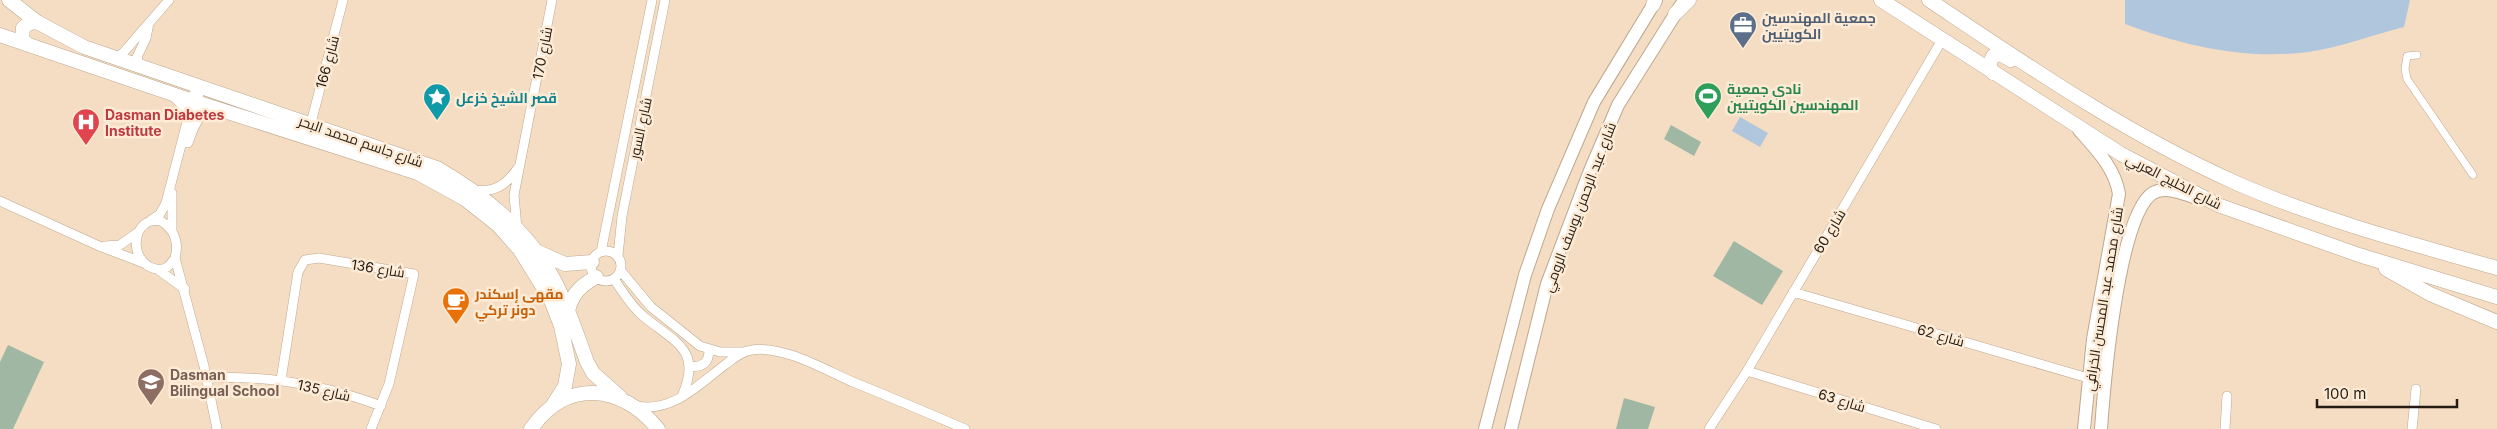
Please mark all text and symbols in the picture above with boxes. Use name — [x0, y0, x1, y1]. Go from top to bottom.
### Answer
place label: جمعية المهندسين الكويتيين — [1762, 9, 1876, 43]
office icon: جمعية المهندسين الكويتيين — [1728, 10, 1758, 49]
street label: شارع 170 — [529, 25, 556, 81]
street label: شارع 166 — [312, 34, 343, 91]
place label: نادي جمعية المهندسين الكويتيين — [1727, 80, 1859, 114]
sports icon: نادي جمعية المهندسين الكويتيين — [1693, 81, 1723, 120]
place icon: قصر الشيخ خزعل — [422, 82, 452, 121]
place label: قصر الشيخ خزعل — [456, 89, 557, 108]
street label: شارع السور — [625, 96, 656, 162]
place label: Dasman Diabetes Institute — [105, 106, 225, 139]
hospital icon: Dasman Diabetes Institute — [71, 107, 101, 146]
street label: شارع جاسم محمد البحر — [295, 111, 425, 172]
street label: شارع عبد الرحمن يوسف الرومي — [1539, 120, 1623, 296]
street label: شارع الخليج العربي — [2122, 150, 2225, 216]
street label: شارع 60 — [1809, 206, 1850, 257]
street label: شارع محمد عبد المحسن الخرافي — [2080, 206, 2130, 393]
street label: شارع 136 — [350, 255, 406, 282]
place label: مقهى إسكندر دونر تركي — [474, 285, 563, 322]
cafe icon: مقهى إسكندر دونر تركي — [441, 286, 471, 325]
street label: شارع 62 — [1915, 320, 1967, 351]
place label: Dasman Bilingual School — [170, 366, 279, 399]
school or university icon: Dasman Bilingual School — [136, 367, 166, 406]
street label: شارع 135 — [296, 376, 352, 405]
scale bar — [2317, 376, 2457, 408]
text: 100 m — [2324, 384, 2366, 403]
street label: شارع 63 — [1816, 385, 1868, 416]

